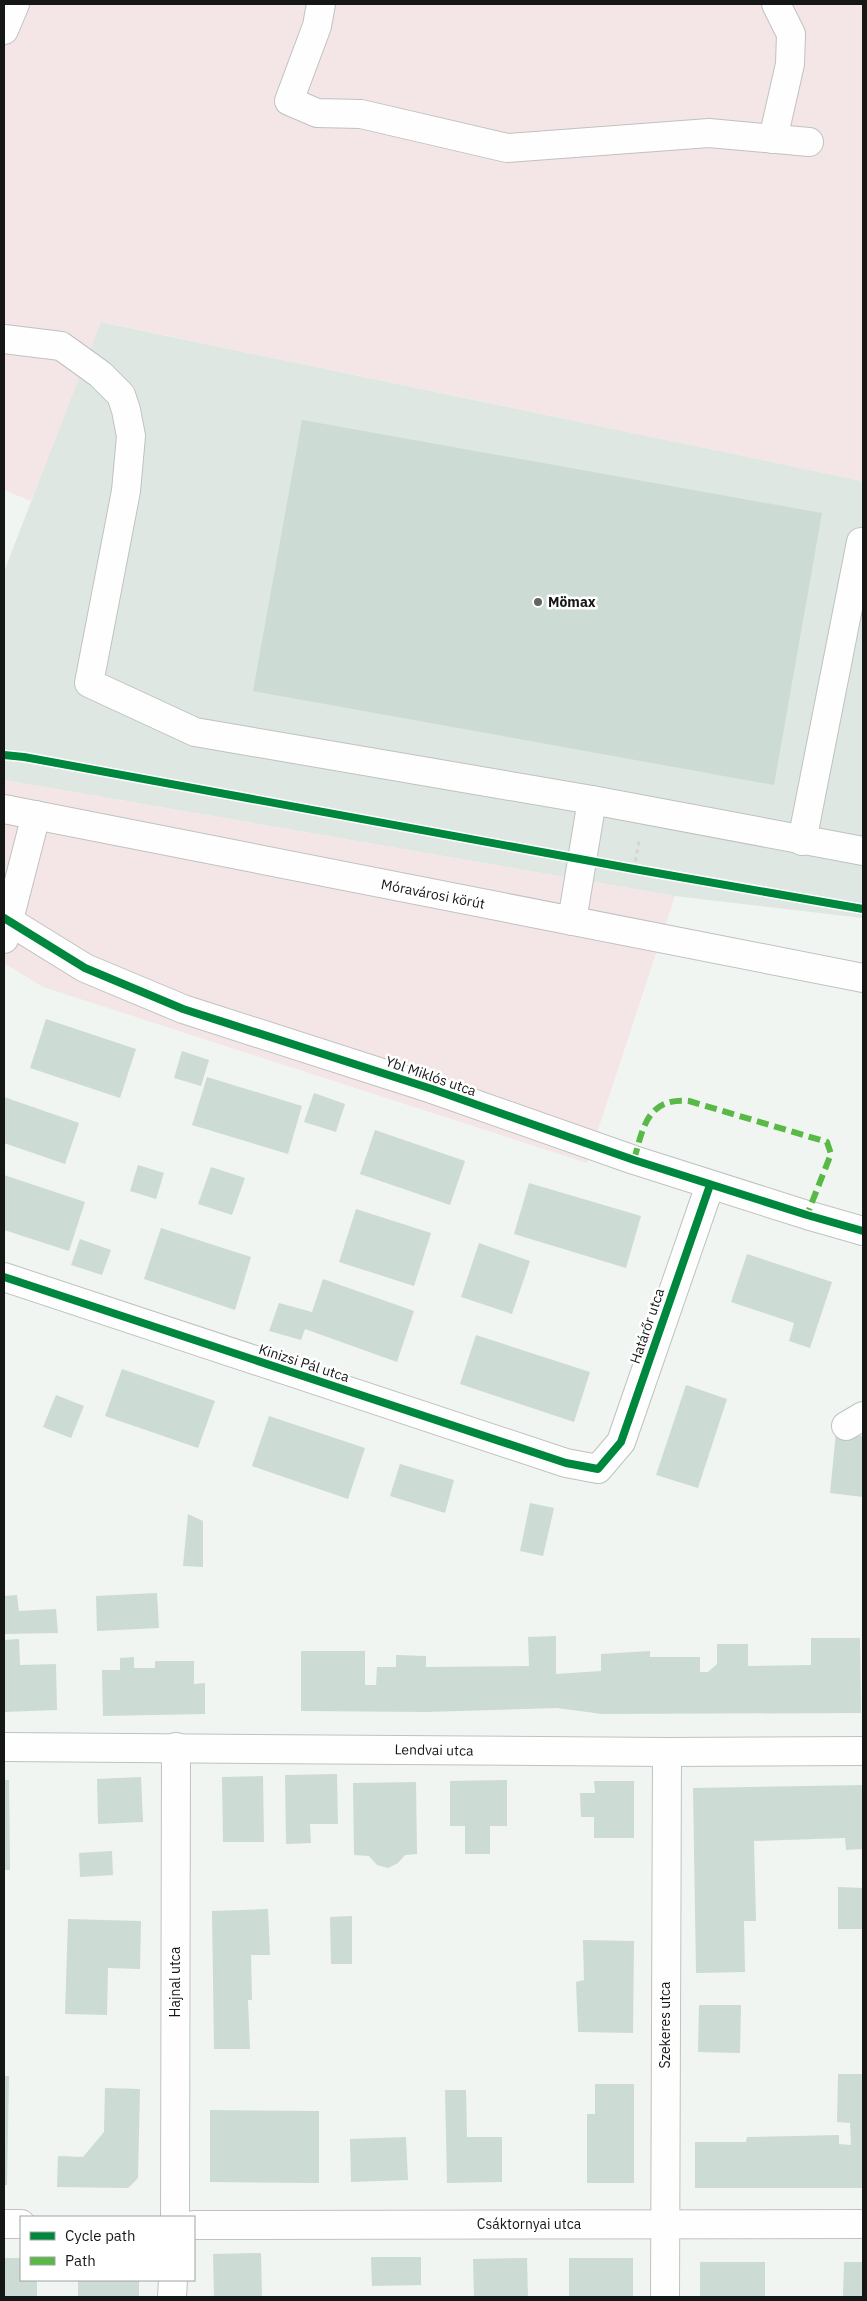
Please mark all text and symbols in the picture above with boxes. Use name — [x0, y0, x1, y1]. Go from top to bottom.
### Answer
place label: Mömax — [548, 593, 596, 611]
marker: Mömax — [532, 596, 544, 608]
street label: Móravárosi körút — [380, 875, 487, 913]
street label: Ybl Miklós utca — [383, 1052, 479, 1100]
street label: Határőr utca — [626, 1285, 668, 1366]
street label: Kinizsi Pál utca — [256, 1340, 352, 1386]
street label: Lendvai utca — [394, 1740, 474, 1760]
street label: Hajnal utca — [166, 1946, 184, 2017]
street label: Szekeres utca — [656, 1981, 674, 2069]
street label: Csáktornyai utca — [477, 2215, 582, 2233]
legend — [20, 2216, 195, 2281]
text: Cycle path — [65, 2226, 136, 2245]
text: Path — [65, 2251, 96, 2270]

